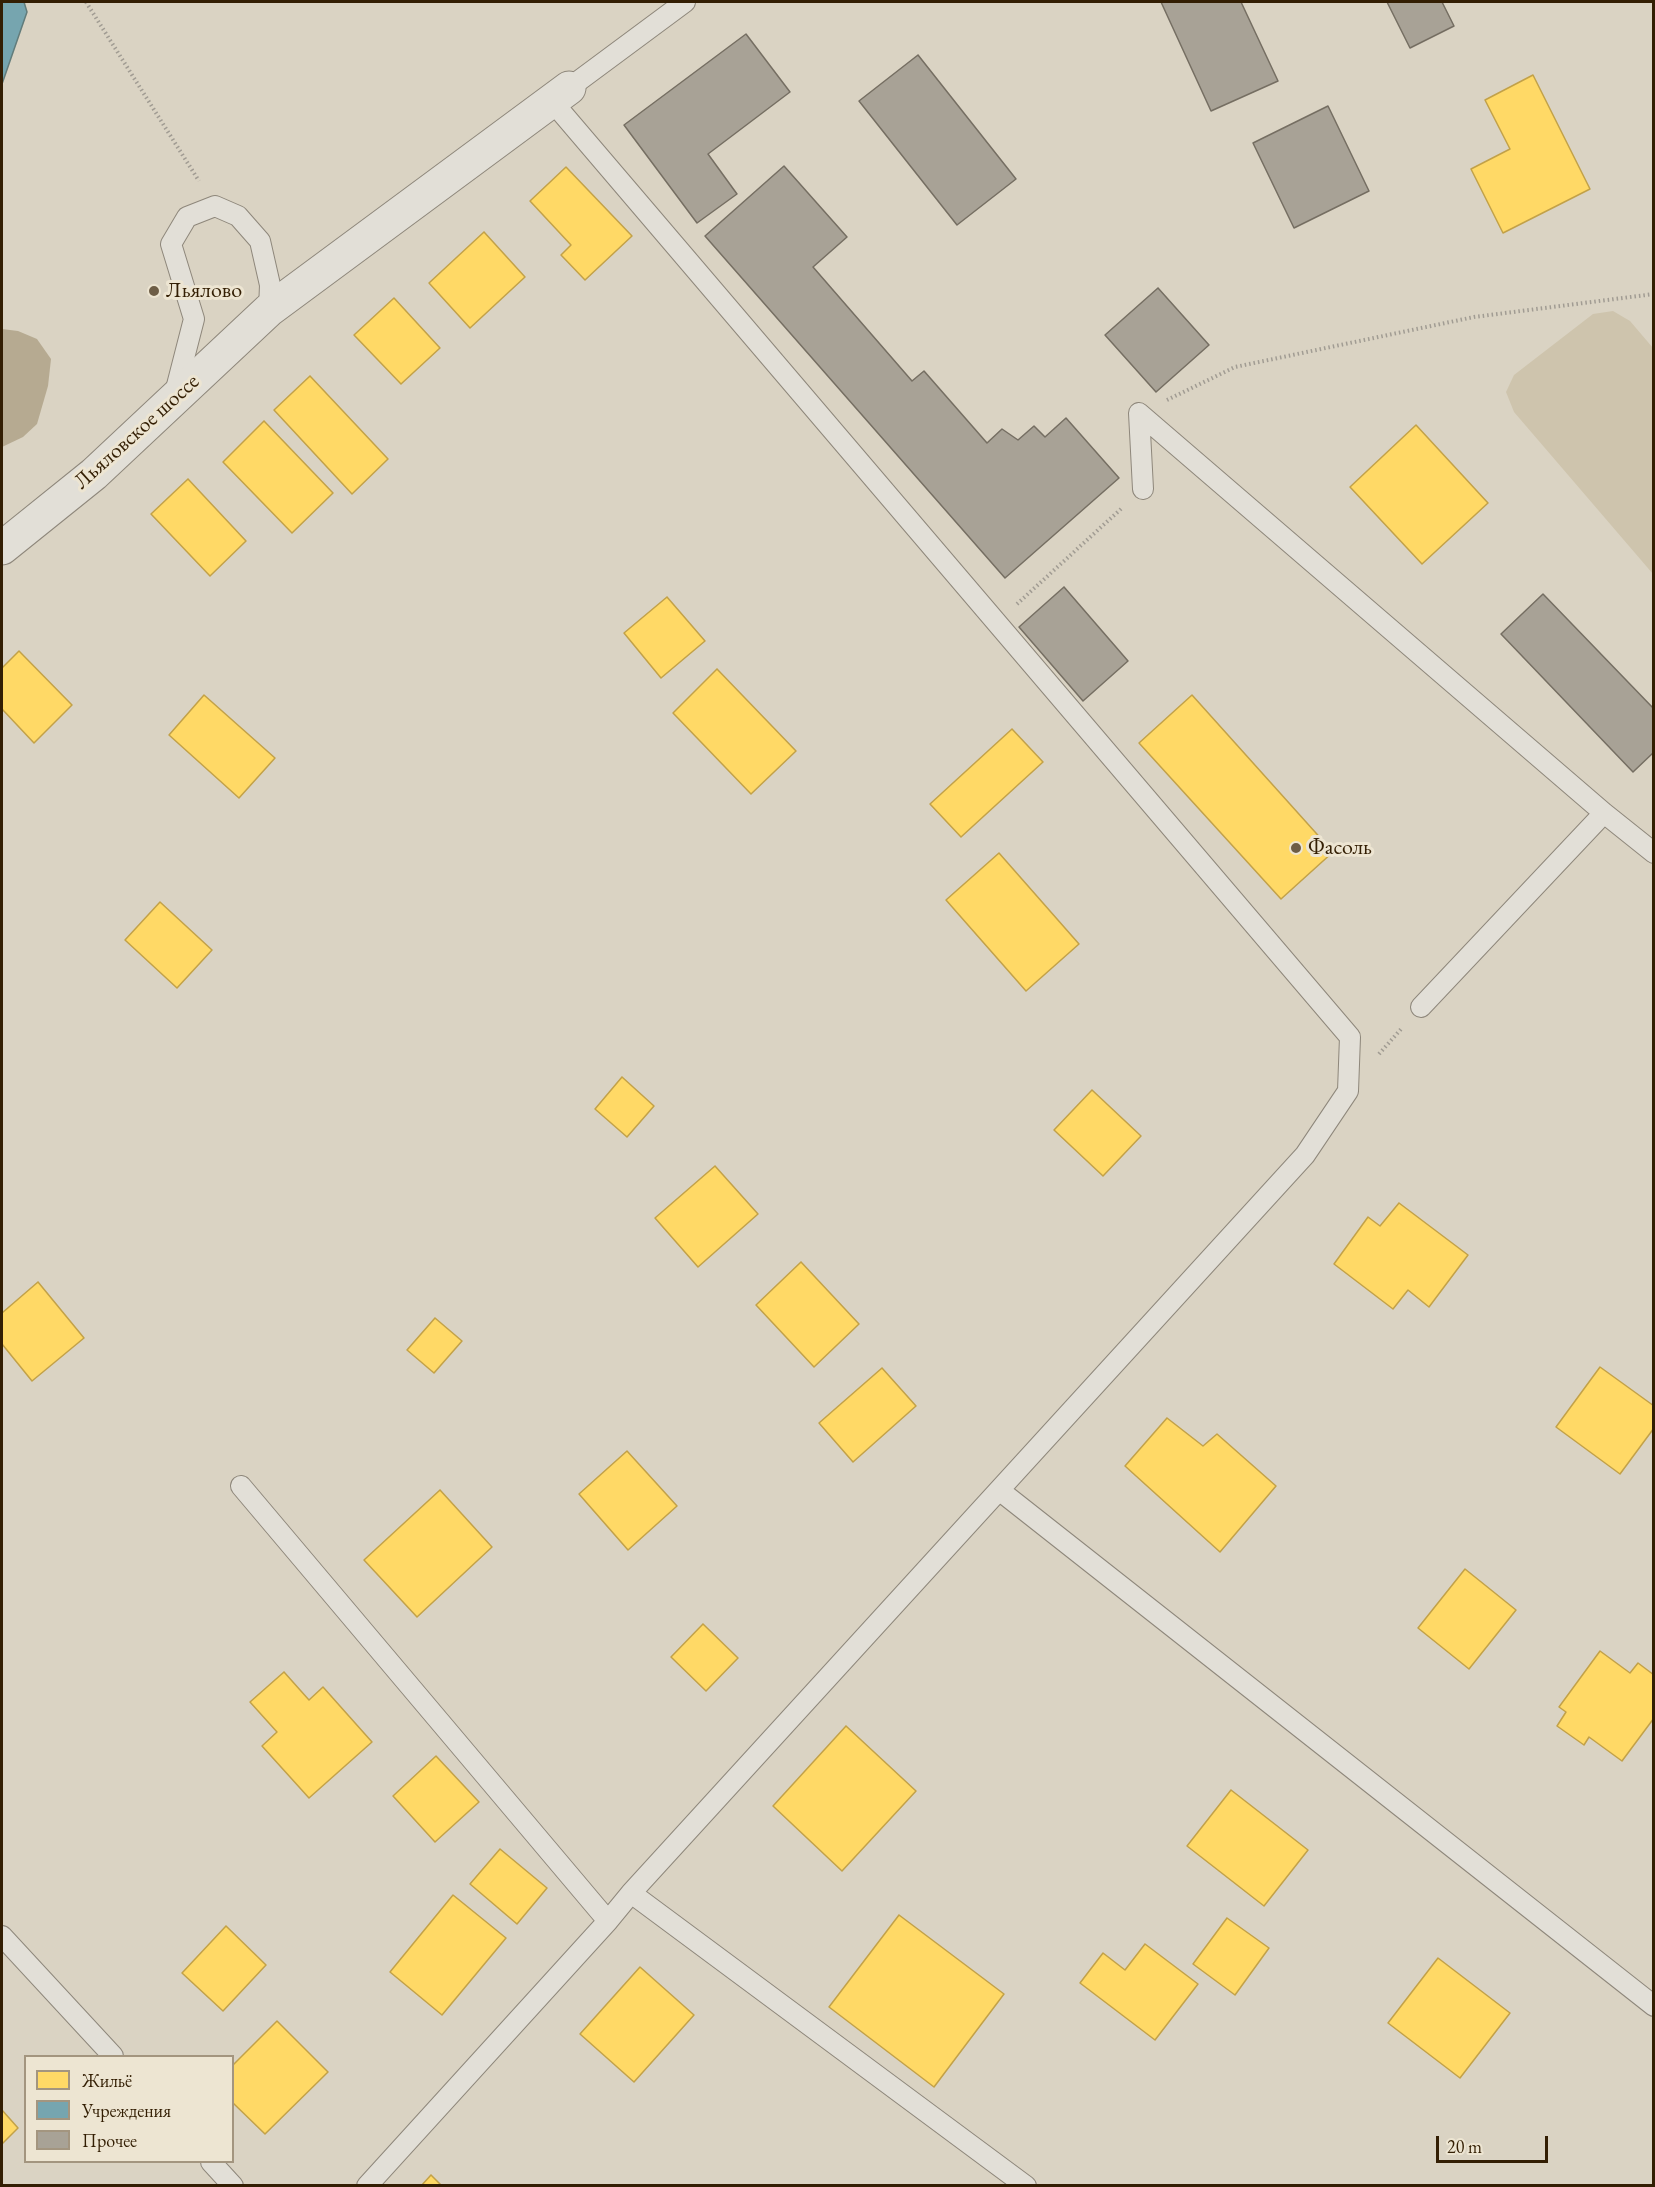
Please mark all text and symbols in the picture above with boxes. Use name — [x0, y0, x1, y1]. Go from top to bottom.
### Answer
place label: Льялово — [166, 278, 242, 304]
marker: Льялово — [147, 284, 161, 298]
street label: Льяловское шоссе — [69, 369, 205, 495]
place label: Фасоль — [1308, 835, 1372, 861]
marker: Фасоль — [1289, 841, 1303, 855]
legend — [24, 2055, 234, 2163]
text: Жильё — [82, 2069, 132, 2092]
text: Учреждения — [82, 2099, 171, 2122]
scale bar — [1439, 2124, 1552, 2162]
text: Прочее — [82, 2129, 137, 2152]
text: 20 m — [1447, 2135, 1482, 2158]

